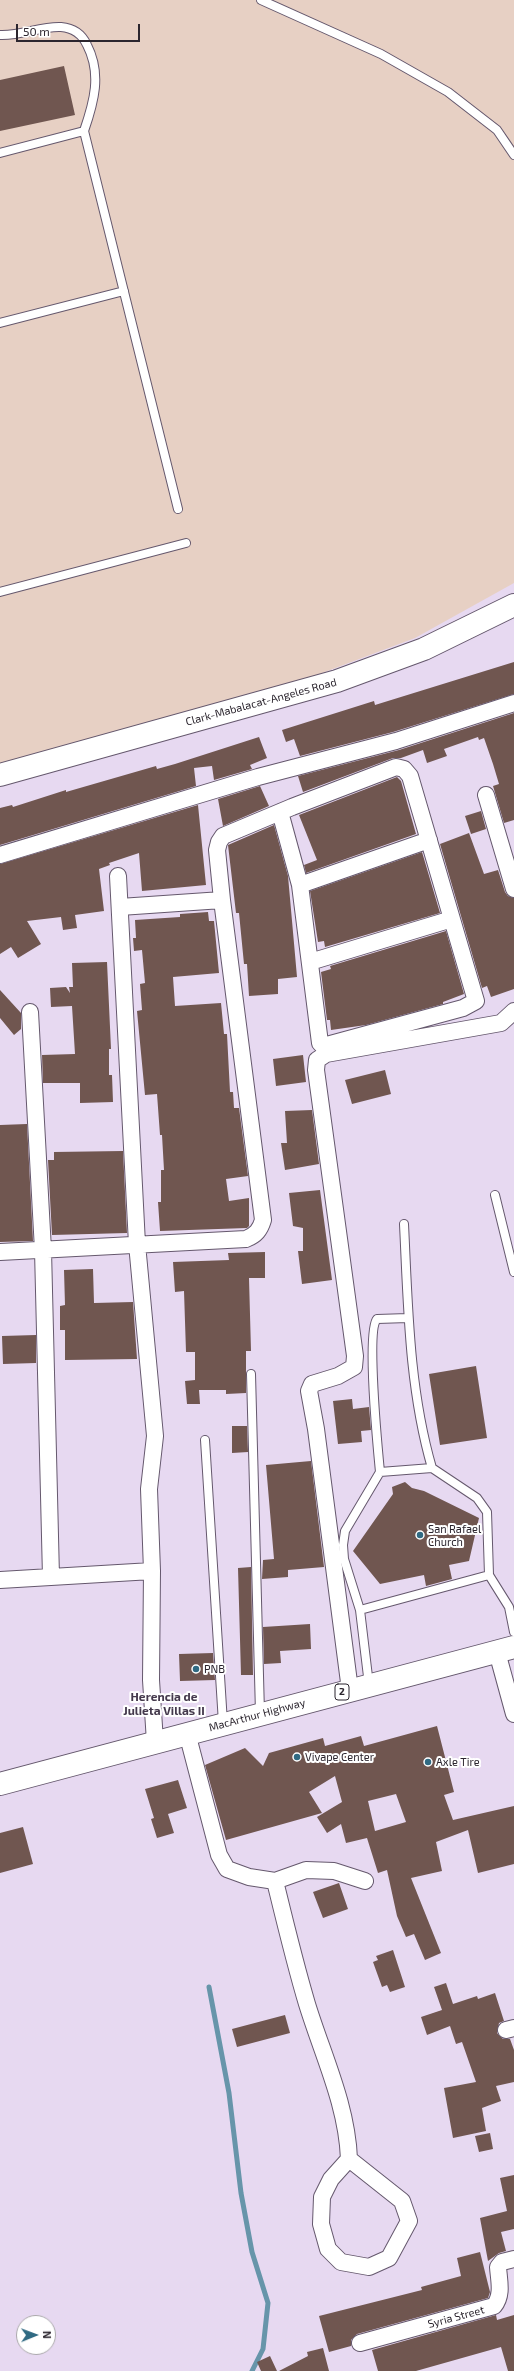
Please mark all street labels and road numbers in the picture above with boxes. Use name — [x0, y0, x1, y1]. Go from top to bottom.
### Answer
street label: Clark-Mabalacat-Angeles Road — [184, 675, 338, 729]
road number: 2 — [335, 1684, 349, 1700]
street label: MacArthur Highway — [207, 1696, 307, 1734]
street label: Syria Street — [426, 2303, 486, 2331]

